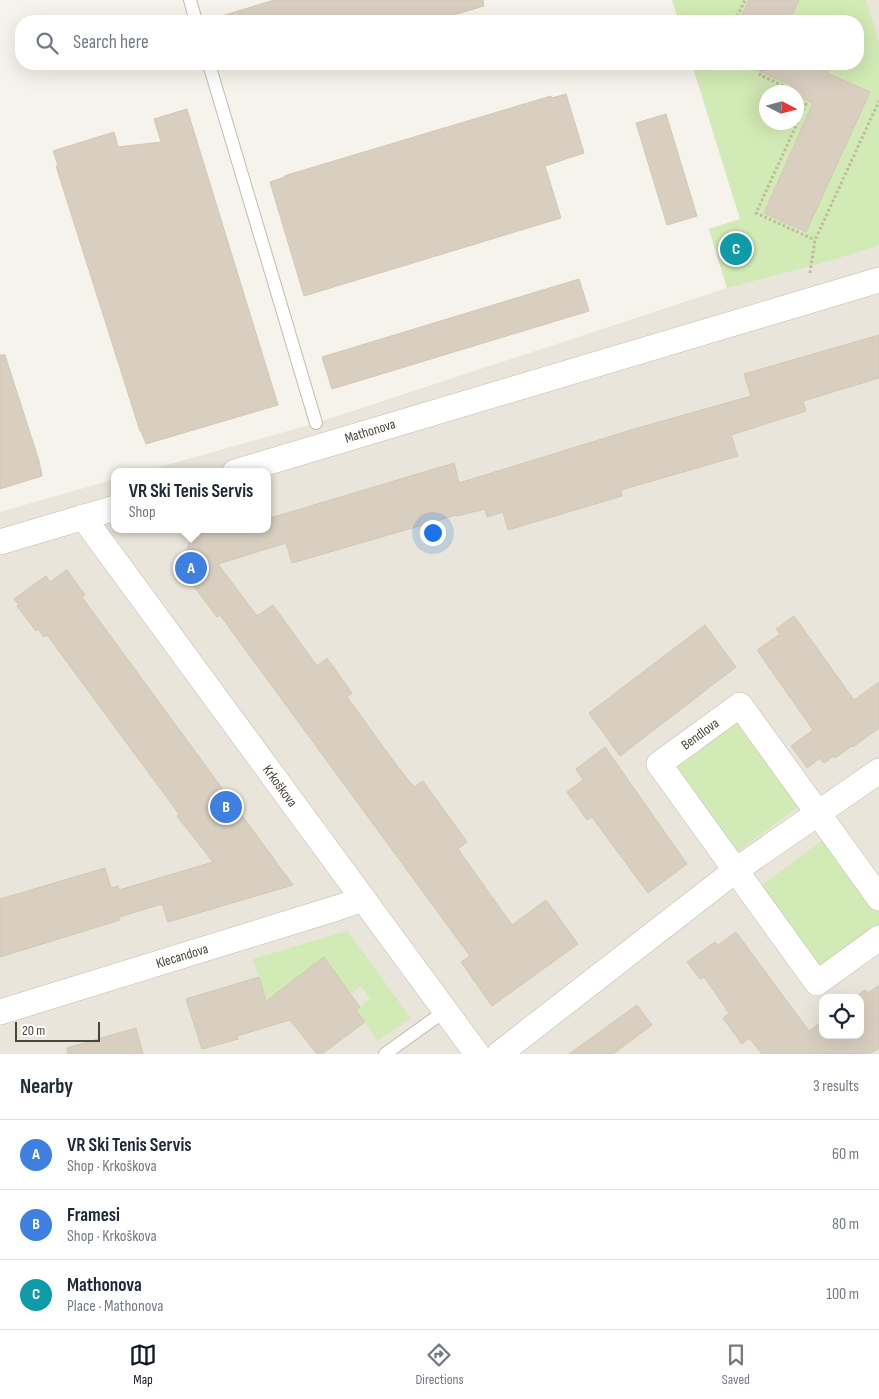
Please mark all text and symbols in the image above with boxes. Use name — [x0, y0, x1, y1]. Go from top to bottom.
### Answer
search box — [15, 15, 864, 70]
icon: search — [33, 29, 61, 57]
text: Search here — [73, 31, 149, 54]
north arrow — [759, 85, 804, 130]
pin: C — [720, 230, 752, 268]
street label: Mathonova — [343, 415, 397, 447]
popup — [111, 468, 271, 533]
text: VR Ski Tenis Servis — [129, 480, 253, 503]
text: Shop — [129, 503, 156, 522]
your location — [420, 520, 446, 546]
pin: A — [175, 549, 207, 587]
street label: Bendlova — [678, 715, 722, 753]
street label: Krkoškova — [259, 762, 301, 810]
pin: B — [210, 788, 242, 826]
street label: Klecandova — [154, 940, 210, 972]
map controls — [819, 994, 864, 1039]
button: locate — [819, 994, 864, 1039]
scale bar — [15, 1019, 100, 1042]
text: 20 m — [22, 1022, 45, 1039]
text: Nearby — [20, 1074, 73, 1099]
text: 3 results — [813, 1077, 859, 1096]
text: VR Ski Tenis Servis — [67, 1134, 192, 1157]
text: A — [32, 1145, 40, 1164]
text: 60 m — [832, 1145, 859, 1164]
text: Shop · Krkoškova — [67, 1157, 157, 1176]
text: Framesi — [67, 1204, 120, 1227]
text: B — [32, 1215, 40, 1234]
text: 80 m — [832, 1215, 859, 1234]
text: Shop · Krkoškova — [67, 1227, 157, 1246]
text: Mathonova — [67, 1274, 142, 1297]
text: C — [32, 1285, 40, 1304]
text: 100 m — [826, 1285, 859, 1304]
text: Place · Mathonova — [67, 1297, 163, 1316]
tab: Map — [129, 1341, 157, 1388]
tab: Directions — [415, 1341, 464, 1388]
tab: Saved — [722, 1341, 750, 1388]

